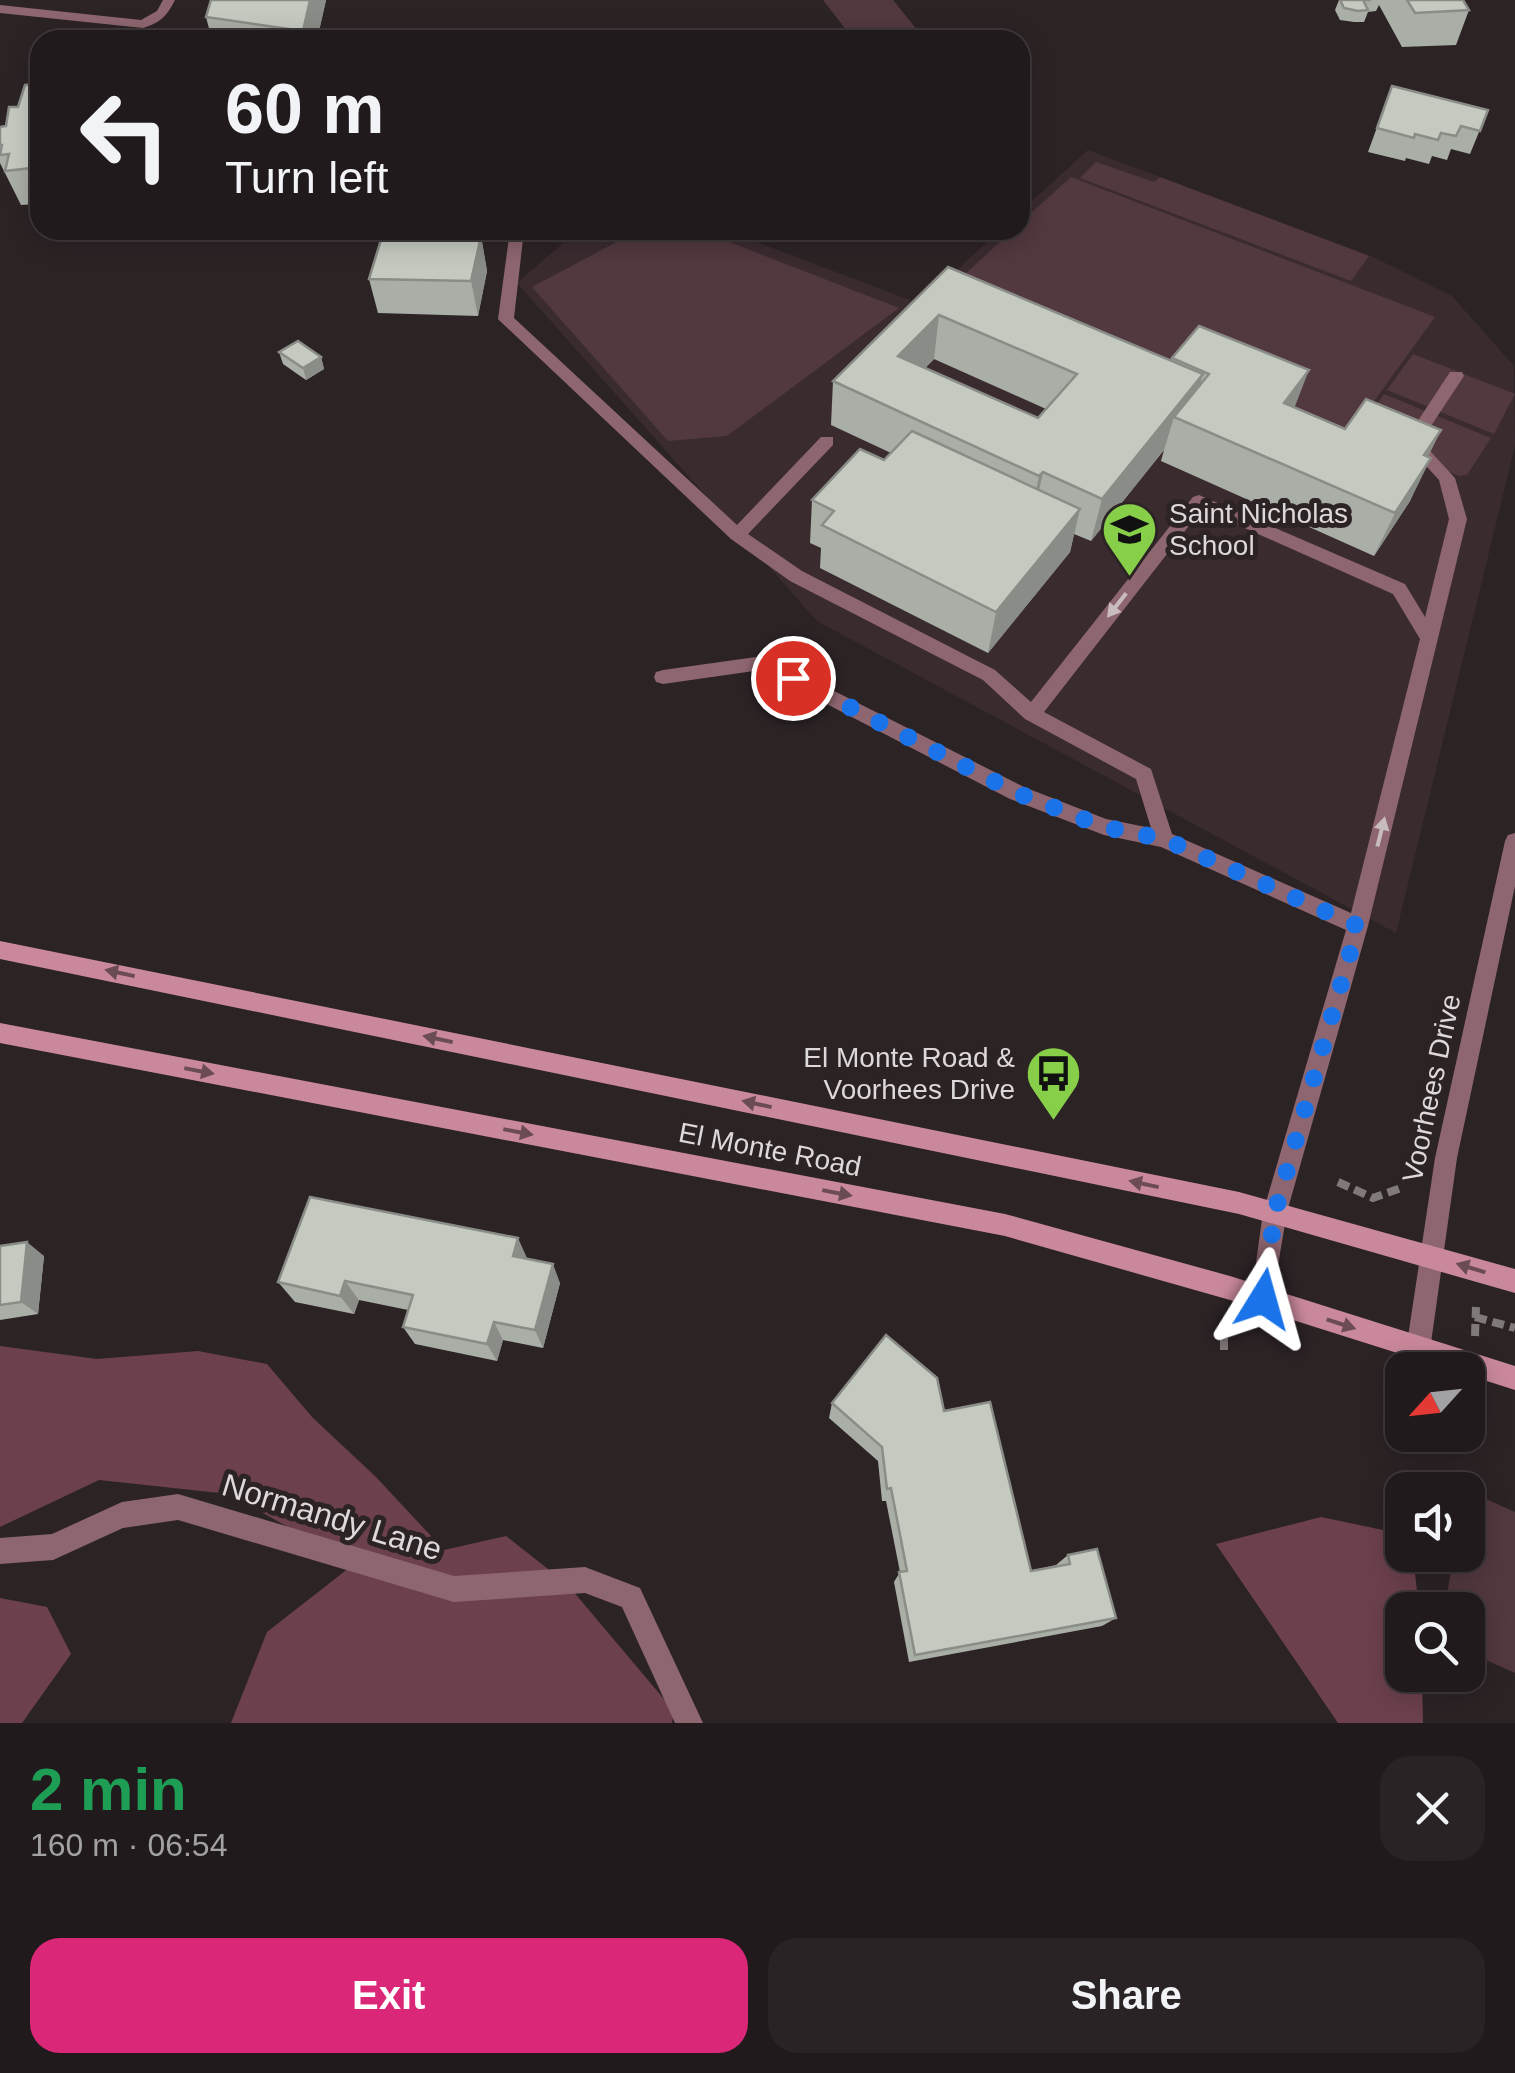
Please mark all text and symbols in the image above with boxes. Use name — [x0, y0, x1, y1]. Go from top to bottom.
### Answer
icon: left — [60, 70, 190, 200]
text: 60 m — [225, 70, 385, 148]
text: Turn left — [225, 152, 388, 203]
place label: Saint Nicholas School — [1169, 498, 1348, 561]
school or university icon: Saint Nicholas School — [1100, 499, 1160, 578]
one-way arrow — [1107, 592, 1128, 618]
pin — [751, 636, 836, 721]
icon: arrive — [766, 651, 821, 706]
one-way arrow — [1374, 816, 1389, 847]
one-way arrow — [104, 965, 135, 981]
street label: Voorhees Drive — [1396, 991, 1467, 1185]
one-way arrow — [423, 1030, 454, 1046]
place label: El Monte Road & Voorhees Drive — [803, 1042, 1015, 1105]
bus stop icon: El Monte Road & Voorhees Drive — [1024, 1043, 1084, 1122]
one-way arrow — [184, 1064, 215, 1079]
one-way arrow — [741, 1096, 772, 1112]
street label: El Monte Road — [676, 1117, 864, 1182]
one-way arrow — [503, 1124, 534, 1140]
one-way arrow — [1128, 1175, 1159, 1191]
one-way arrow — [822, 1185, 853, 1201]
position arrow — [1211, 1247, 1315, 1351]
one-way arrow — [1455, 1260, 1485, 1275]
one-way arrow — [1326, 1318, 1356, 1333]
north arrow — [1385, 1352, 1485, 1452]
map controls — [1385, 1352, 1485, 1692]
street label: Normandy Lane — [218, 1467, 446, 1567]
button: sound — [1385, 1472, 1485, 1572]
button: search — [1385, 1592, 1485, 1692]
text: 2 min — [30, 1756, 187, 1823]
button: close — [1380, 1756, 1485, 1861]
text: 160 m · 06:54 — [30, 1827, 227, 1863]
button: Exit — [30, 1938, 748, 2053]
button: Share — [768, 1938, 1485, 2053]

